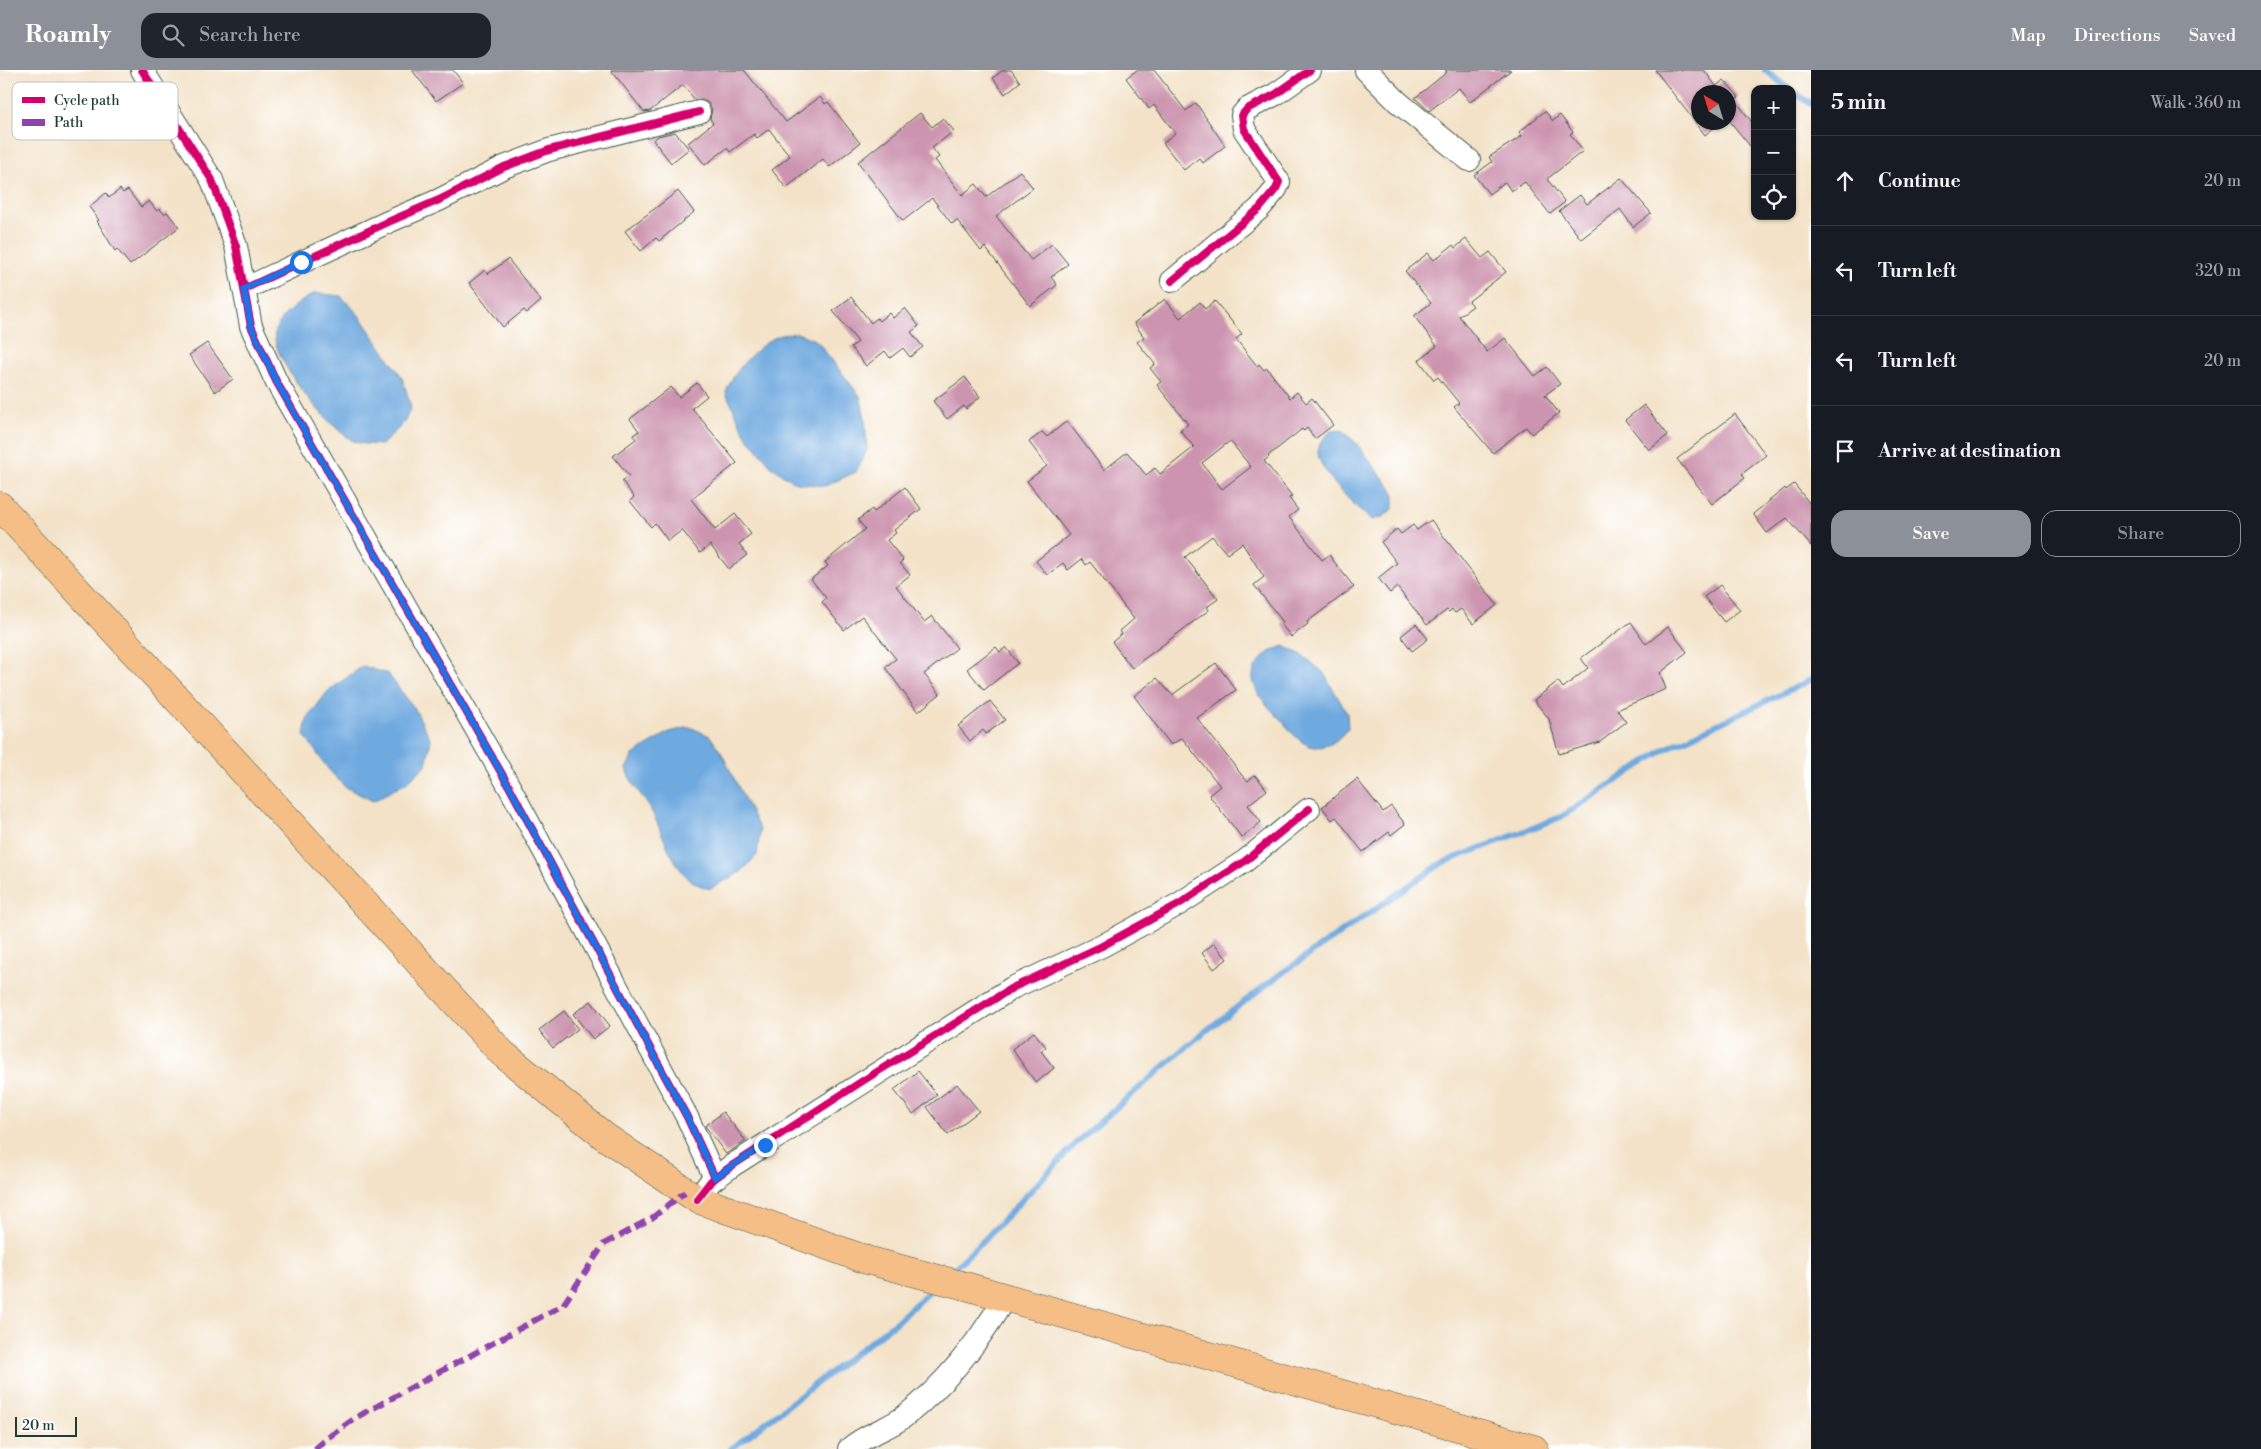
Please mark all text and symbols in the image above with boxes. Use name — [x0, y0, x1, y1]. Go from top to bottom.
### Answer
search box — [141, 13, 491, 58]
text: Roamly — [25, 20, 111, 50]
icon: search — [159, 21, 187, 49]
text: Search here — [199, 23, 301, 47]
text: Map — [2010, 24, 2046, 47]
text: Directions — [2074, 24, 2161, 47]
text: Saved — [2189, 24, 2236, 47]
legend — [12, 82, 178, 140]
north arrow — [1691, 85, 1736, 130]
map controls — [1751, 85, 1796, 220]
button: + — [1751, 85, 1796, 130]
text: 5 min — [1831, 90, 1886, 116]
text: Cycle path — [54, 92, 120, 110]
text: Walk · 360 m — [2151, 93, 2241, 113]
text: Path — [54, 114, 84, 132]
button: − — [1751, 130, 1796, 175]
icon: ahead — [1831, 167, 1859, 195]
text: Continue — [1878, 169, 1961, 193]
text: 20 m — [2204, 171, 2241, 191]
button: locate — [1751, 175, 1796, 220]
route start — [290, 251, 313, 274]
icon: left — [1831, 257, 1859, 285]
text: Turn left — [1878, 259, 1957, 283]
text: 320 m — [2195, 261, 2241, 281]
icon: left — [1831, 347, 1859, 375]
text: Turn left — [1878, 349, 1957, 373]
text: 20 m — [2204, 351, 2241, 371]
icon: arrive — [1831, 437, 1859, 465]
text: Arrive at destination — [1878, 439, 2061, 463]
button: Save — [1831, 510, 2031, 557]
button: Share — [2041, 510, 2241, 557]
route end — [754, 1134, 777, 1157]
scale bar — [15, 1414, 78, 1437]
text: 20 m — [22, 1417, 54, 1435]

